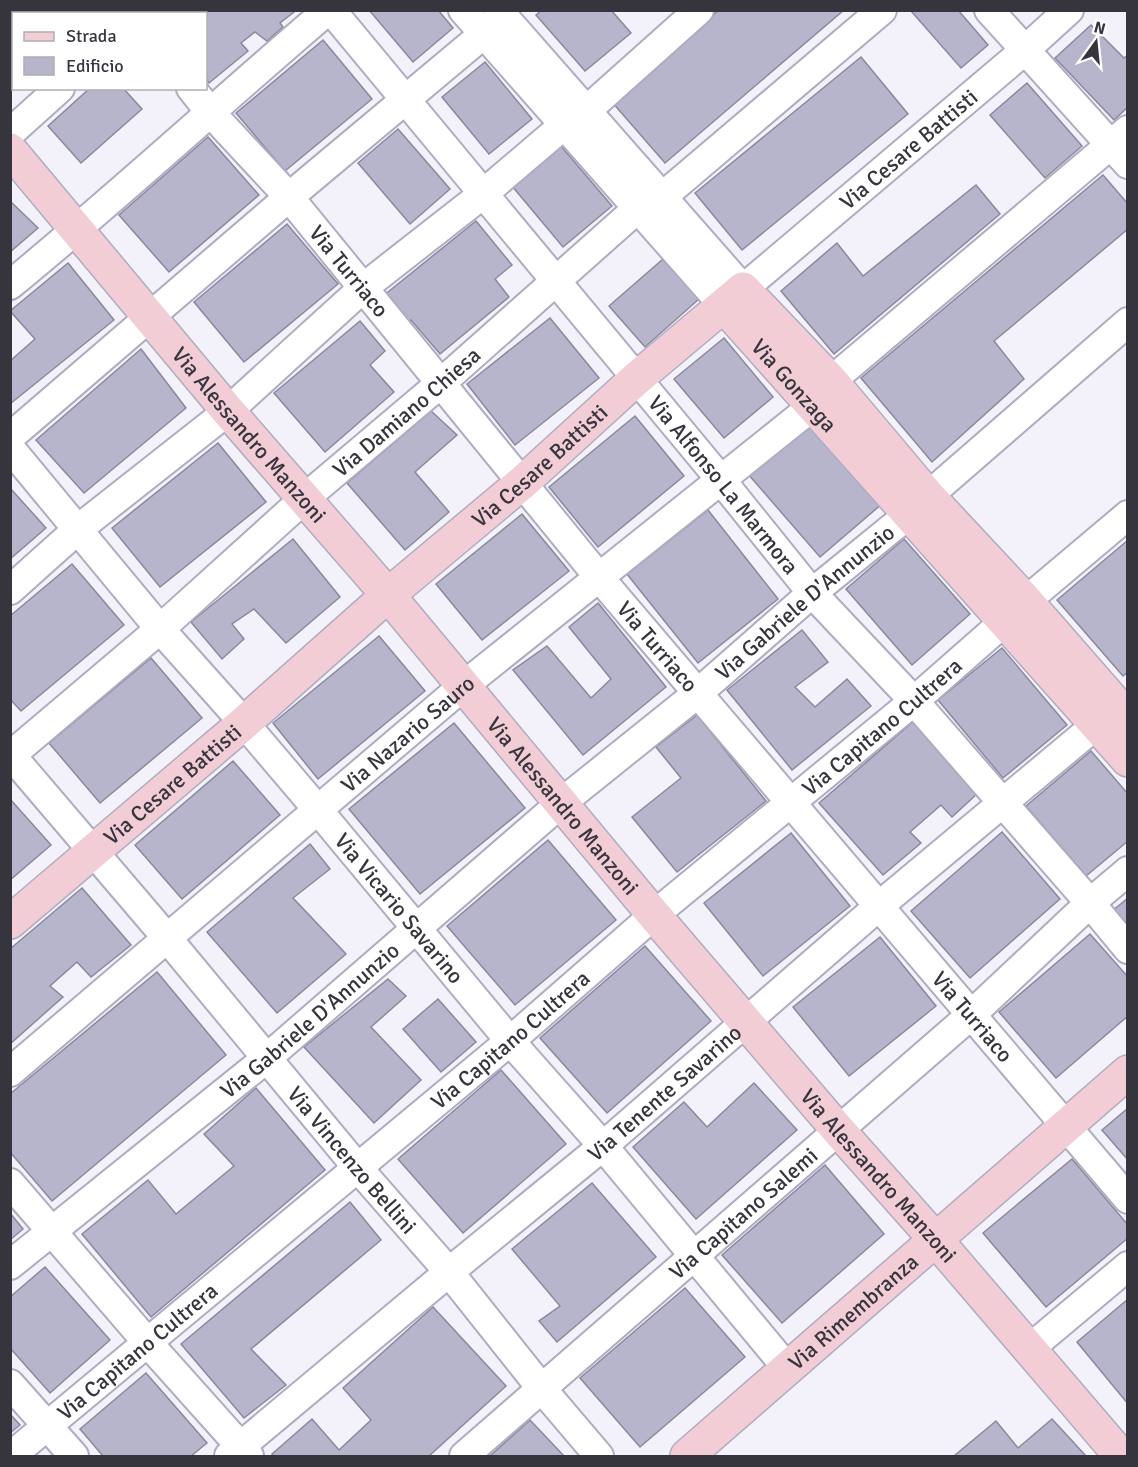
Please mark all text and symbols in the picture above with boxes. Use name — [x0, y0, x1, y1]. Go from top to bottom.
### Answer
legend — [12, 12, 207, 90]
north arrow — [1066, 12, 1126, 72]
text: N — [1092, 17, 1108, 40]
text: Strada — [66, 25, 117, 47]
text: Edificio — [66, 55, 124, 77]
street label: Via Cesare Battisti — [834, 83, 983, 215]
street label: Via Turriaco — [303, 220, 394, 323]
street label: Via Gonzaga — [745, 333, 843, 438]
street label: Via Damiano Chiesa — [327, 341, 486, 483]
street label: Via Alessandro Manzoni — [166, 342, 332, 528]
street label: Via Alfonso La Marmora — [642, 390, 804, 580]
street label: Via Cesare Battisti — [466, 399, 613, 533]
street label: Via Gabriele D'Annunzio — [710, 519, 900, 686]
street label: Via Turriaco — [611, 596, 704, 698]
street label: Via Capitano Cultrera — [797, 652, 968, 802]
street label: Via Nazario Sauro — [335, 669, 480, 798]
street label: Via Alessandro Manzoni — [481, 712, 645, 901]
street label: Via Cesare Battisti — [98, 718, 247, 850]
street label: Via Vicario Savarino — [329, 828, 470, 989]
street label: Via Gabriele D'Annunzio — [215, 937, 405, 1104]
street label: Via Capitano Cultrera — [425, 965, 595, 1115]
street label: Via Turriaco — [926, 966, 1019, 1068]
street label: Via Tenente Savarino — [582, 1019, 747, 1167]
street label: Via Vincenzo Bellini — [282, 1081, 422, 1240]
street label: Via Alessandro Manzoni — [795, 1083, 962, 1268]
street label: Via Capitano Salemi — [664, 1142, 823, 1285]
street label: Via Rimembranza — [783, 1248, 924, 1376]
street label: Via Capitano Cultrera — [52, 1277, 223, 1426]

